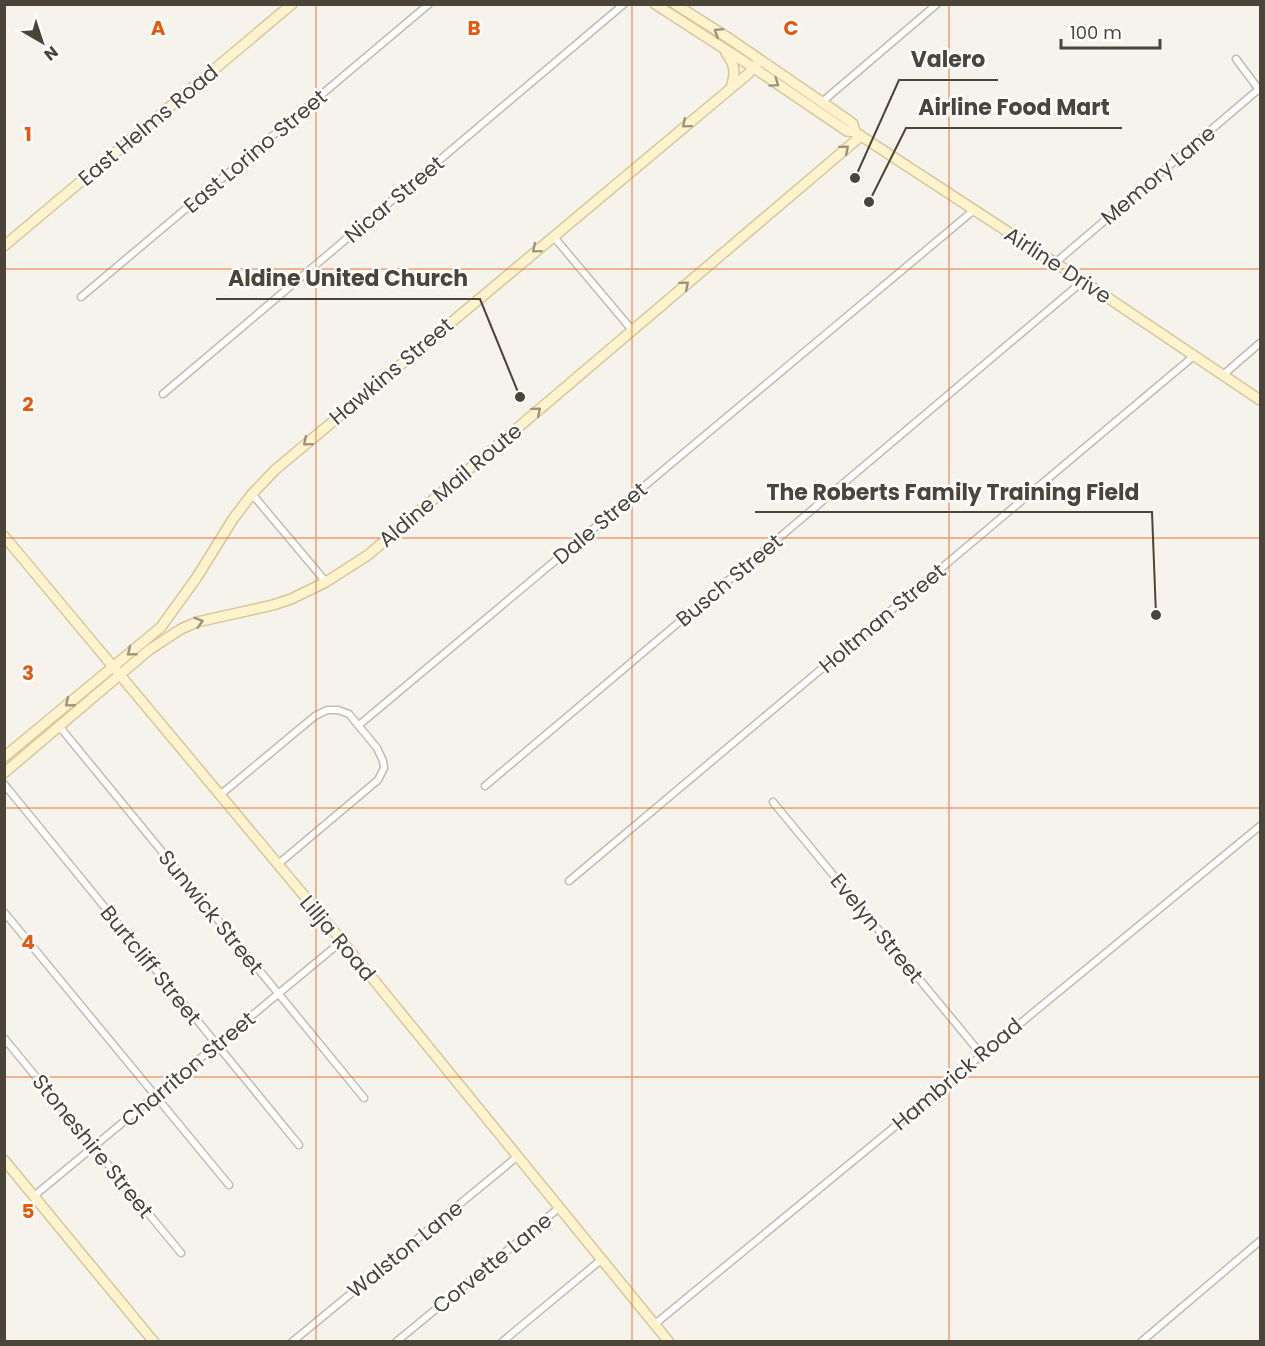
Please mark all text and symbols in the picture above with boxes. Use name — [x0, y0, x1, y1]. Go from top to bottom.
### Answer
north arrow — [12, 12, 72, 72]
scale bar — [1061, 12, 1160, 50]
text: A — [151, 14, 166, 42]
text: B — [467, 14, 481, 42]
text: C — [783, 14, 799, 42]
text: 100 m — [1070, 20, 1122, 45]
one-way arrow — [714, 27, 724, 39]
callout: Valero — [899, 40, 998, 80]
text: N — [39, 41, 63, 66]
text: Valero — [911, 44, 985, 75]
street label: East Helms Road — [72, 58, 224, 192]
one-way arrow — [769, 75, 780, 86]
street label: East Lorino Street — [177, 82, 333, 220]
callout: Airline Food Mart — [906, 88, 1122, 128]
text: Airline Food Mart — [918, 92, 1110, 123]
one-way arrow — [682, 117, 693, 128]
street label: Memory Lane — [1095, 119, 1221, 231]
text: 1 — [24, 120, 32, 148]
one-way arrow — [838, 146, 849, 157]
street label: Nicar Street — [338, 149, 450, 249]
street label: Airline Drive — [999, 220, 1117, 310]
one-way arrow — [532, 242, 543, 253]
callout: Aldine United Church — [216, 259, 480, 299]
text: Aldine United Church — [228, 263, 468, 294]
one-way arrow — [678, 281, 689, 292]
street label: Hawkins Street — [323, 311, 459, 431]
text: 2 — [22, 390, 34, 418]
one-way arrow — [530, 408, 541, 419]
street label: Aldine Mail Route — [372, 416, 528, 554]
one-way arrow — [303, 435, 314, 446]
callout: The Roberts Family Training Field — [755, 472, 1152, 512]
street label: Dale Street — [547, 475, 653, 571]
text: The Roberts Family Training Field — [766, 477, 1140, 508]
street label: Busch Street — [670, 527, 788, 633]
street label: Holtman Street — [812, 556, 952, 680]
one-way arrow — [193, 617, 204, 629]
one-way arrow — [127, 645, 138, 656]
text: 3 — [22, 659, 34, 687]
one-way arrow — [64, 696, 75, 707]
street label: Sunwick Street — [152, 844, 270, 980]
street label: Evelyn Street — [824, 867, 930, 989]
street label: Lillja Road — [293, 889, 383, 987]
street label: Burtcliff Street — [94, 899, 208, 1031]
text: 4 — [21, 928, 35, 956]
street label: Charriton Street — [115, 1004, 261, 1134]
street label: Hambrick Road — [886, 1011, 1028, 1137]
street label: Stoneshire Street — [26, 1068, 160, 1224]
street label: Walston Lane — [341, 1193, 469, 1305]
text: 5 — [22, 1197, 35, 1225]
street label: Corvette Lane — [426, 1206, 558, 1320]

